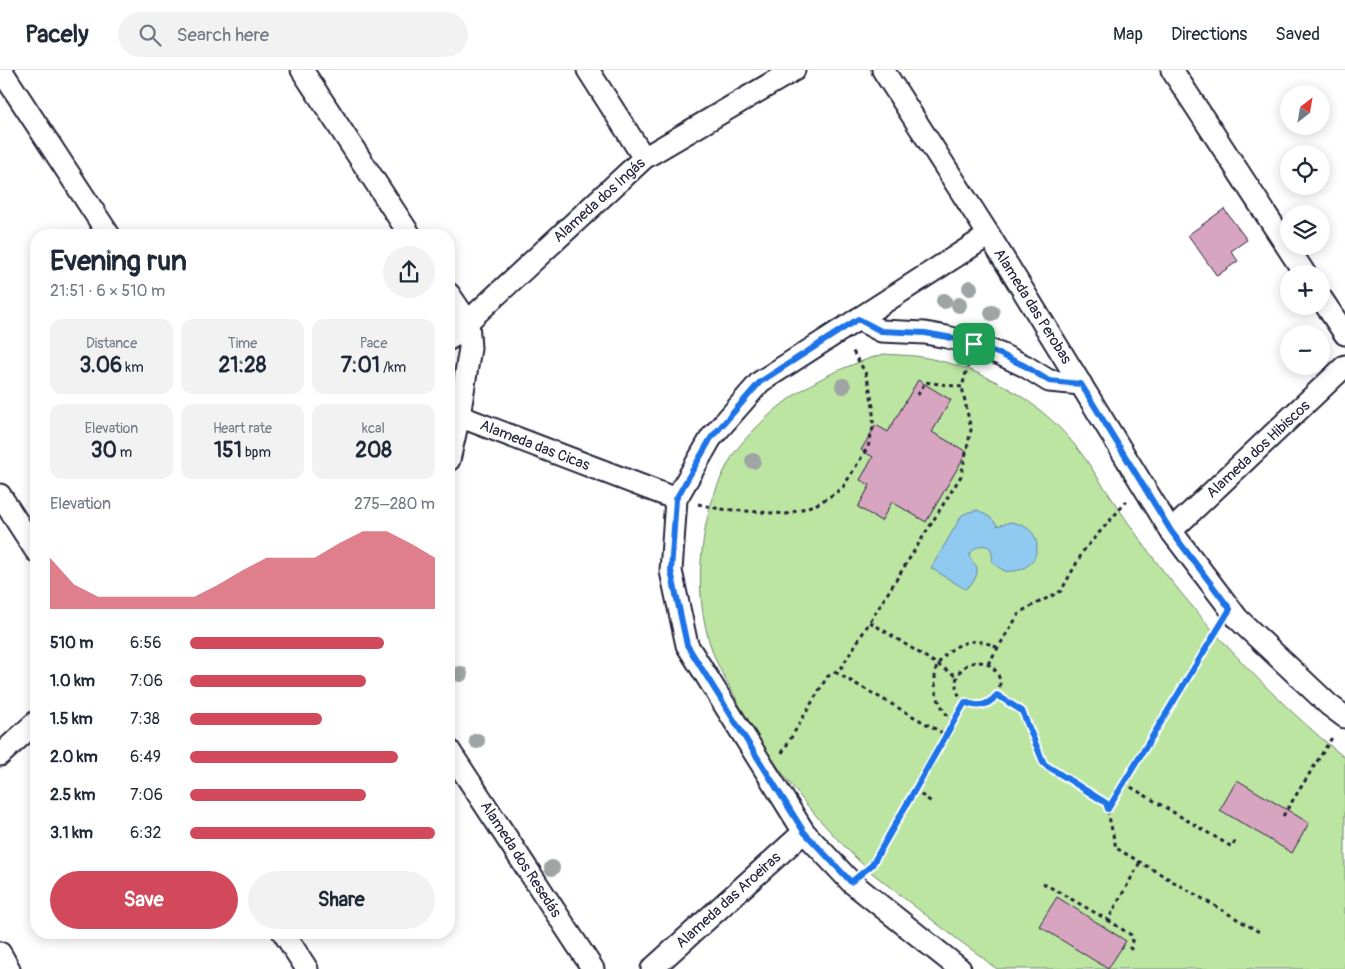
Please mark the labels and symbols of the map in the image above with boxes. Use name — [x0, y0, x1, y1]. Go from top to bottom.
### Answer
north arrow — [1280, 85, 1330, 135]
street label: Alameda dos Ingás — [549, 154, 650, 247]
street label: Alameda das Perobas — [989, 245, 1076, 368]
pin — [953, 323, 995, 365]
street label: Alameda dos Hibiscos — [1203, 396, 1314, 502]
street label: Alameda das Cicas — [477, 416, 593, 475]
street label: Alameda dos Resedás — [476, 798, 565, 921]
street label: Alameda das Aroeiras — [672, 848, 785, 953]

